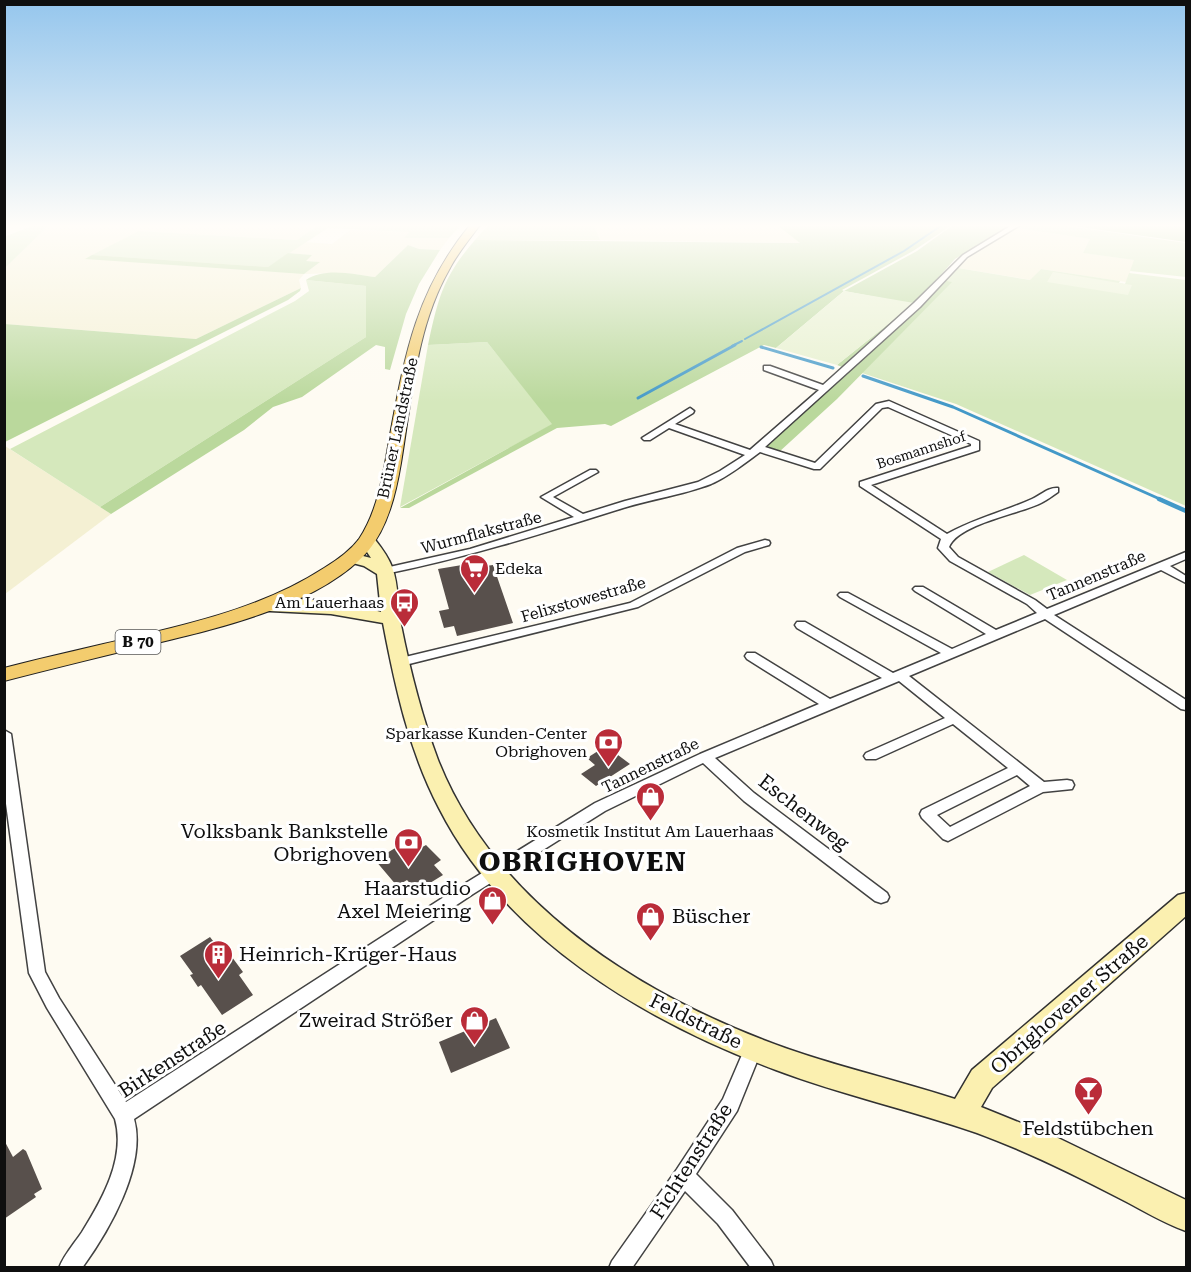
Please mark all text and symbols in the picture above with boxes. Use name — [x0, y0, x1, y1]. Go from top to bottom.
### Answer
street label: Brüner Landstraße — [373, 356, 422, 500]
street label: Bosmannshof — [874, 428, 968, 472]
street label: Wurmflakstraße — [419, 507, 544, 558]
street label: Tannenstraße — [1044, 546, 1149, 605]
supermarket icon: Edeka — [458, 552, 490, 594]
place label: Edeka — [495, 559, 543, 578]
street label: Felixstowestraße — [519, 573, 648, 626]
bus stop icon: Am Lauerhaas — [389, 586, 421, 628]
place label: Am Lauerhaas — [275, 593, 384, 612]
road number: B 70 — [116, 630, 160, 654]
place label: Sparkasse Kunden-Center Obrighoven — [386, 724, 587, 761]
bank icon: Sparkasse Kunden-Center Obrighoven — [592, 726, 624, 768]
street label: Tannenstraße — [599, 734, 702, 797]
street label: Eschenweg — [754, 769, 855, 855]
shop icon: Kosmetik Institut Am Lauerhaas — [634, 780, 666, 822]
place label: Volksbank Bankstelle Obrighoven — [181, 819, 388, 866]
place label: Kosmetik Institut Am Lauerhaas — [526, 822, 774, 841]
bank icon: Volksbank Bankstelle Obrighoven — [393, 826, 425, 868]
district label: OBRIGHOVEN — [479, 846, 687, 878]
place label: Haarstudio Axel Meiering — [337, 876, 472, 923]
shop icon: Haarstudio Axel Meiering — [476, 884, 508, 926]
shop icon: Büscher — [635, 900, 667, 942]
place label: Büscher — [672, 904, 750, 928]
street label: Obrighovener Straße — [985, 929, 1153, 1079]
building icon: Heinrich-Krüger-Haus — [202, 938, 234, 980]
place label: Heinrich-Krüger-Haus — [239, 942, 457, 966]
street label: Feldstraße — [646, 988, 746, 1054]
shop icon: Zweirad Strößer — [458, 1004, 490, 1046]
place label: Zweirad Strößer — [299, 1008, 453, 1032]
street label: Birkenstraße — [114, 1015, 230, 1103]
bar icon: Feldstübchen — [1072, 1074, 1104, 1116]
street label: Fichtenstraße — [645, 1099, 737, 1223]
place label: Feldstübchen — [1022, 1116, 1154, 1140]

